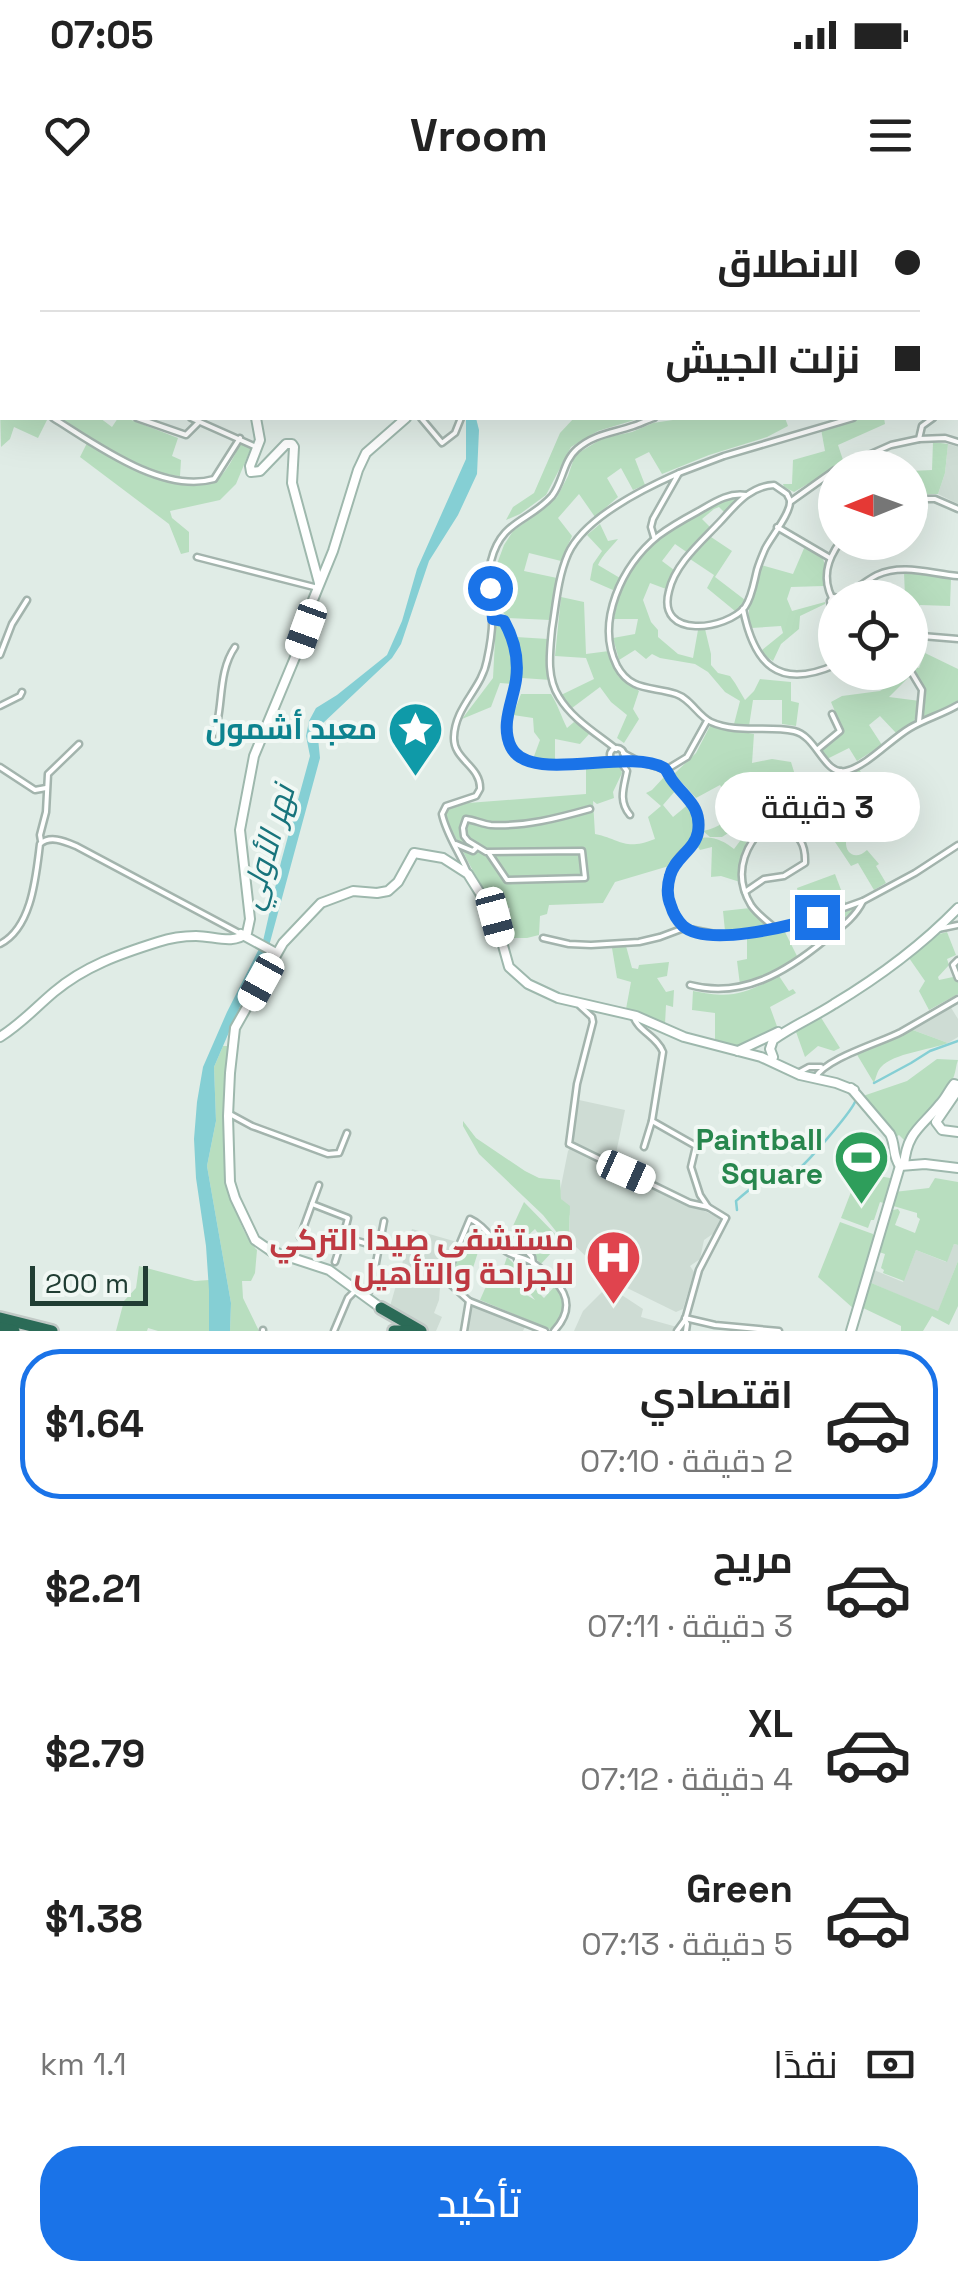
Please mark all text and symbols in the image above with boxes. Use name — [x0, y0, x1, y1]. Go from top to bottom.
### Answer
text: 07:05 — [50, 11, 154, 59]
text: Vroom — [410, 107, 548, 164]
icon: heart — [40, 108, 95, 163]
icon: menu — [863, 108, 918, 163]
text: الانطلاق — [717, 240, 860, 288]
text: نزلت الجيش — [665, 336, 860, 384]
north arrow — [818, 450, 928, 560]
map controls — [818, 450, 928, 690]
route start — [468, 566, 513, 611]
button: locate — [818, 580, 928, 690]
car — [282, 596, 330, 662]
place icon: معبد أشمون — [386, 699, 446, 778]
place label: معبد أشمون — [206, 709, 377, 748]
callout: 3 دقيقة — [714, 772, 920, 842]
water label: نهر الأولي — [230, 777, 309, 915]
text: 3 دقيقة — [761, 787, 874, 827]
car — [473, 884, 517, 950]
route end — [795, 895, 840, 940]
car — [233, 948, 289, 1016]
place label: Paintball Square — [696, 1120, 823, 1193]
sports icon: Paintball Square — [832, 1127, 892, 1206]
car — [592, 1146, 660, 1198]
place label: مستشفى صيدا التركي للجراحة والتأهيل — [269, 1220, 574, 1293]
hospital icon: مستشفى صيدا التركي للجراحة والتأهيل — [583, 1227, 643, 1306]
scale bar — [30, 1261, 148, 1306]
text: 200 m — [45, 1265, 129, 1301]
text: اقتصادي — [640, 1371, 793, 1419]
icon: car — [823, 1379, 913, 1469]
text: $1.64 — [45, 1400, 144, 1448]
text: 2 دقيقة · 07:10 — [580, 1441, 793, 1481]
text: مريح — [713, 1536, 793, 1584]
icon: car — [823, 1544, 913, 1634]
text: $2.21 — [45, 1565, 142, 1613]
text: 3 دقيقة · 07:11 — [587, 1606, 793, 1646]
text: XL — [748, 1700, 793, 1748]
icon: car — [823, 1709, 913, 1799]
text: $2.79 — [45, 1730, 145, 1778]
text: 4 دقيقة · 07:12 — [580, 1759, 793, 1799]
text: Green — [686, 1865, 793, 1913]
icon: car — [823, 1874, 913, 1964]
text: $1.38 — [45, 1895, 142, 1943]
text: 5 دقيقة · 07:13 — [581, 1924, 793, 1964]
icon: cash — [863, 2037, 918, 2092]
text: نقدًا — [773, 2041, 838, 2089]
text: 1.1 km — [40, 2044, 127, 2084]
button: تأكيد — [40, 2146, 918, 2261]

